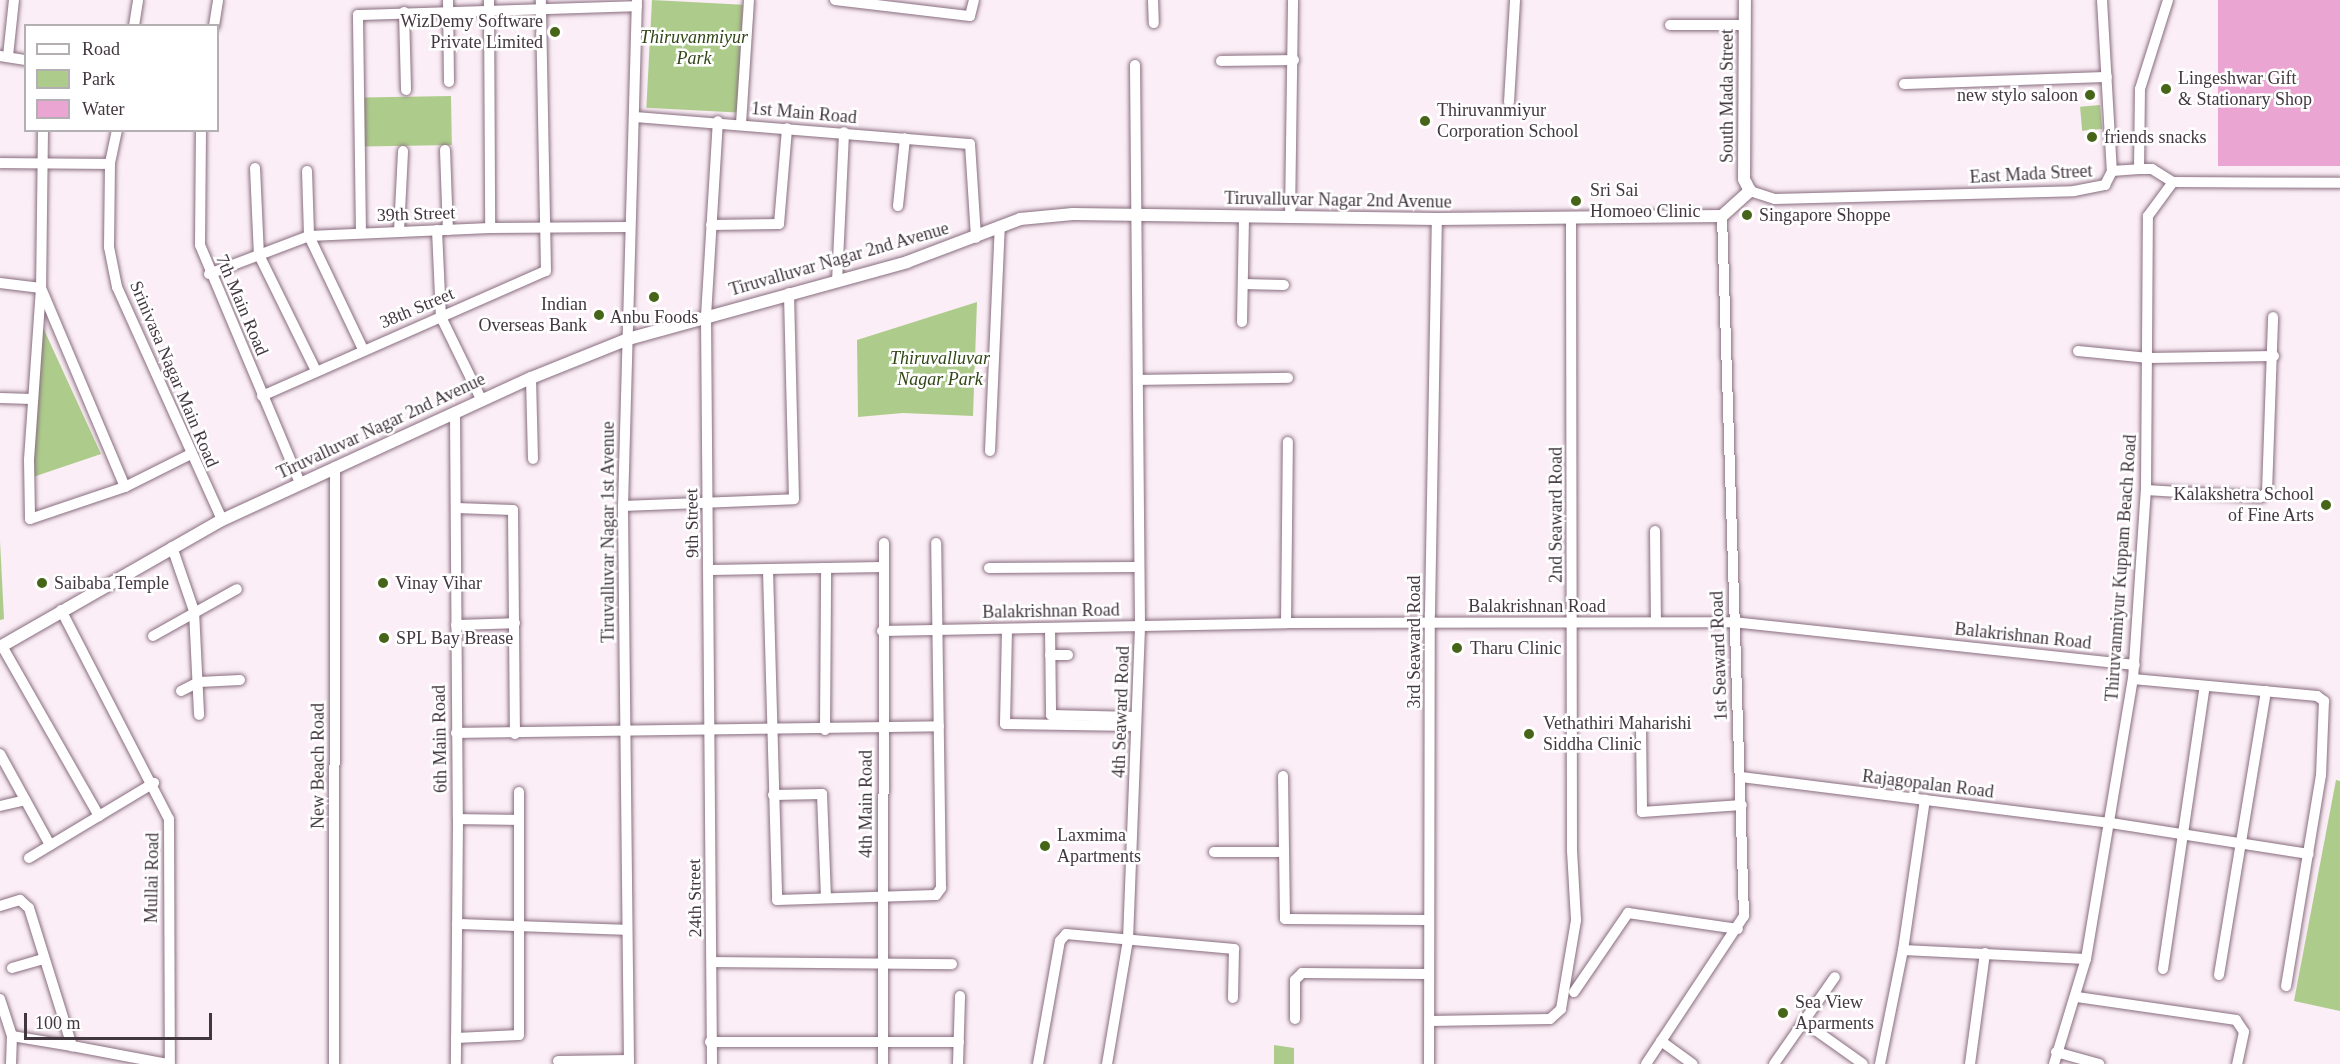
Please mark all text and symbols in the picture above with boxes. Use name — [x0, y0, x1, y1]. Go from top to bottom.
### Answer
place label: WizDemy Software Private Limited — [400, 11, 543, 54]
legend — [24, 24, 219, 132]
marker: WizDemy Software Private Limited — [548, 25, 562, 39]
park label: Thiruvanmiyur Park — [640, 27, 748, 70]
street label: South Mada Street — [1716, 29, 1738, 163]
text: Road — [82, 39, 120, 59]
place label: Lingeshwar Gift & Stationary Shop — [2178, 68, 2312, 110]
text: Park — [82, 69, 115, 89]
marker: Lingeshwar Gift & Stationary Shop — [2159, 82, 2173, 96]
place label: new stylo saloon — [1957, 84, 2078, 106]
marker: new stylo saloon — [2083, 88, 2097, 102]
street label: 1st Main Road — [750, 98, 858, 128]
text: Water — [82, 99, 125, 119]
place label: Thiruvanmiyur Corporation School — [1437, 100, 1578, 142]
marker: Thiruvanmiyur Corporation School — [1418, 114, 1432, 128]
place label: friends snacks — [2104, 126, 2206, 148]
marker: friends snacks — [2085, 130, 2099, 144]
street label: East Mada Street — [1969, 160, 2093, 188]
place label: Sri Sai Homoeo Clinic — [1590, 180, 1700, 222]
street label: Tiruvalluvar Nagar 2nd Avenue — [1224, 187, 1452, 213]
marker: Sri Sai Homoeo Clinic — [1567, 192, 1585, 210]
street label: 39th Street — [376, 202, 456, 226]
place label: Singapore Shoppe — [1759, 204, 1890, 226]
marker: Singapore Shoppe — [1740, 208, 1754, 222]
street label: Tiruvalluvar Nagar 2nd Avenue — [726, 217, 952, 301]
street label: 7th Main Road — [211, 251, 273, 359]
street label: Srinivasa Nagar Main Road — [125, 278, 223, 470]
street label: 38th Street — [377, 283, 457, 333]
marker: Anbu Foods — [647, 290, 661, 304]
place label: Indian Overseas Bank — [479, 294, 587, 336]
place label: Anbu Foods — [610, 306, 698, 328]
marker: Indian Overseas Bank — [592, 308, 606, 322]
park label: Thiruvalluvar Nagar Park — [890, 348, 990, 391]
street label: Tiruvalluvar Nagar 2nd Avenue — [273, 368, 489, 484]
street label: Tiruvalluvar Nagar 1st Avenue — [597, 421, 619, 643]
street label: Thiruvanmiyur Kuppam Beach Road — [2101, 434, 2141, 702]
street label: 2nd Seaward Road — [1545, 447, 1567, 583]
place label: Kalakshetra School of Fine Arts — [2174, 484, 2314, 526]
street label: 9th Street — [681, 488, 703, 558]
marker: Kalakshetra School of Fine Arts — [2319, 498, 2333, 512]
place label: Saibaba Temple — [54, 572, 169, 594]
place label: Vinay Vihar — [395, 572, 482, 594]
marker: Saibaba Temple — [35, 576, 49, 590]
marker: Vinay Vihar — [376, 576, 390, 590]
street label: 3rd Seaward Road — [1403, 576, 1425, 708]
street label: 1st Seaward Road — [1706, 591, 1732, 721]
street label: Balakrishnan Road — [1468, 595, 1606, 617]
street label: Balakrishnan Road — [982, 599, 1120, 623]
street label: Balakrishnan Road — [1954, 618, 2092, 654]
place label: SPL Bay Brease — [396, 627, 514, 649]
marker: SPL Bay Brease — [377, 631, 391, 645]
place label: Tharu Clinic — [1470, 637, 1561, 659]
marker: Tharu Clinic — [1448, 639, 1466, 657]
street label: 4th Seaward Road — [1108, 646, 1134, 778]
street label: 6th Main Road — [428, 685, 452, 793]
street label: New Beach Road — [307, 703, 329, 829]
place label: Vethathiri Maharishi Siddha Clinic — [1543, 713, 1691, 756]
marker: Vethathiri Maharishi Siddha Clinic — [1520, 725, 1538, 743]
street label: 4th Main Road — [855, 750, 877, 858]
street label: Rajagopalan Road — [1861, 765, 1995, 803]
place label: Laxmima Apartments — [1057, 825, 1141, 868]
street label: Mullai Road — [140, 833, 164, 923]
marker: Laxmima Apartments — [1038, 839, 1052, 853]
street label: 24th Street — [684, 859, 706, 937]
place label: Sea View Aparments — [1795, 992, 1874, 1034]
scale bar — [27, 1001, 214, 1039]
marker: Sea View Aparments — [1776, 1006, 1790, 1020]
text: 100 m — [35, 1013, 81, 1033]

